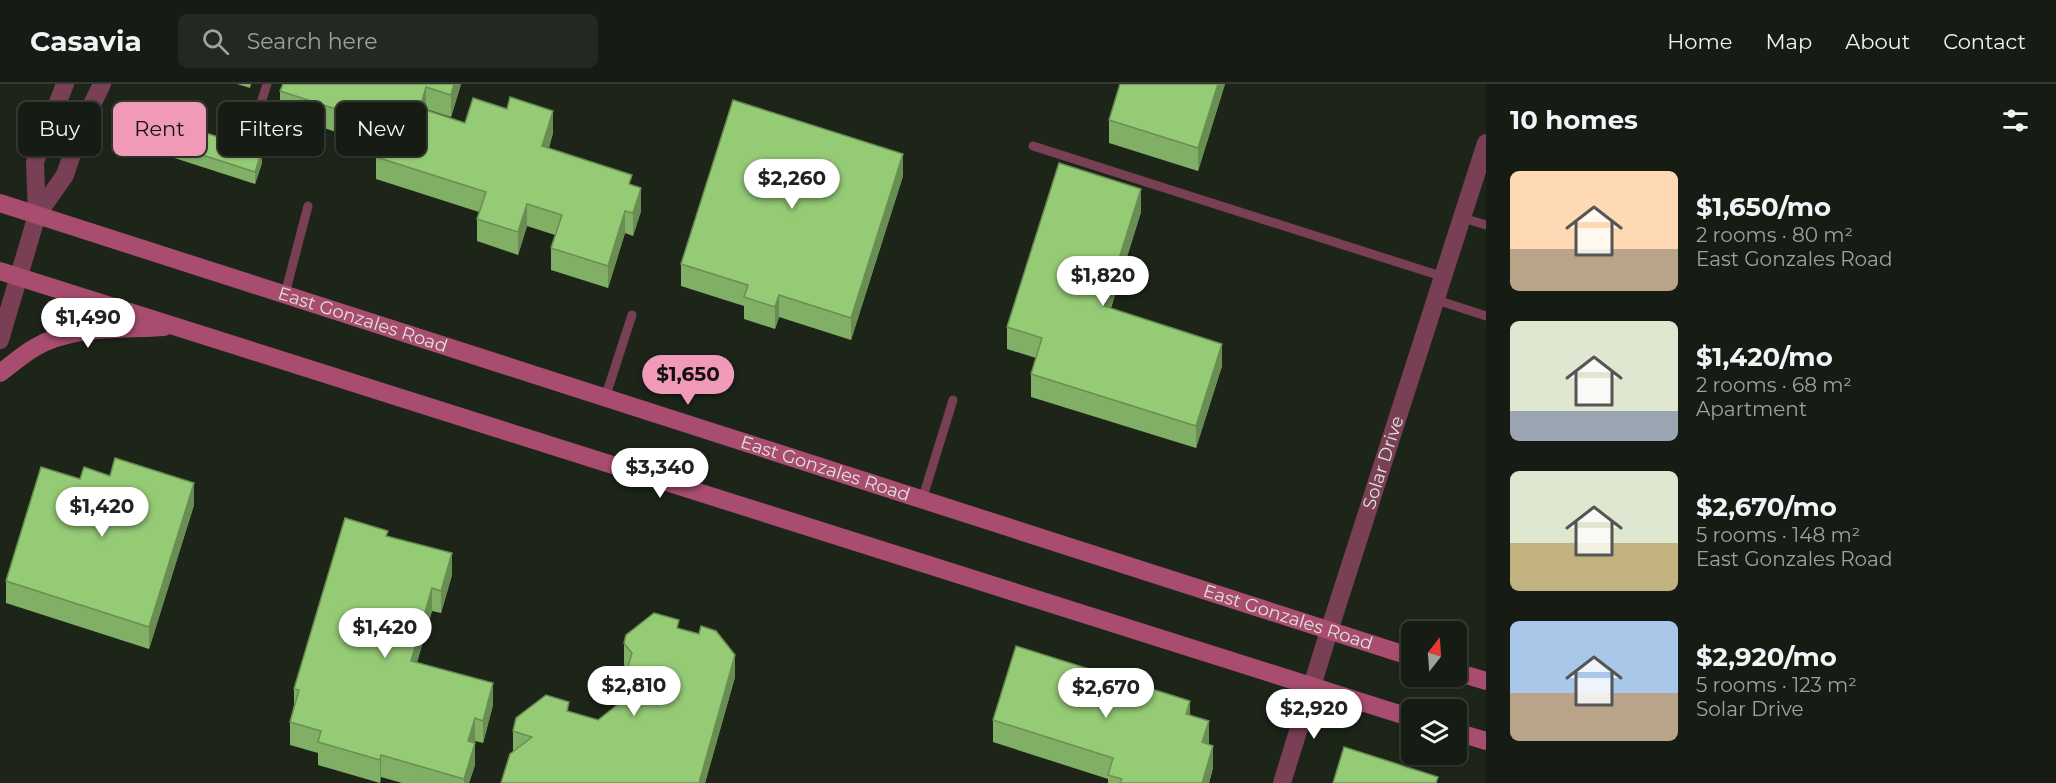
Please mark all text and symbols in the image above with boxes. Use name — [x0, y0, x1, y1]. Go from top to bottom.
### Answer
search box — [178, 14, 598, 68]
text: Casavia — [30, 24, 142, 58]
icon: search — [199, 25, 232, 58]
text: Search here — [247, 28, 378, 55]
text: Home — [1667, 29, 1732, 54]
text: Map — [1765, 29, 1812, 54]
text: About — [1845, 29, 1910, 54]
text: Contact — [1943, 29, 2026, 54]
chip: Buy — [18, 102, 101, 156]
chip: Rent — [113, 102, 206, 156]
chip: Filters — [218, 102, 324, 156]
chip: New — [336, 102, 426, 156]
text: 10 homes — [1510, 104, 1638, 136]
icon: filters — [1999, 104, 2032, 137]
pin: $2,260 — [743, 159, 841, 210]
text: $2,260 — [758, 166, 826, 190]
text: $1,650/mo — [1696, 191, 1831, 223]
icon: home — [1558, 195, 1630, 267]
text: 2 rooms · 80 m² — [1696, 223, 1853, 247]
text: East Gonzales Road — [1696, 247, 1892, 271]
pin: $1,820 — [1054, 256, 1152, 307]
text: $1,820 — [1071, 263, 1135, 287]
street label: East Gonzales Road — [275, 282, 450, 357]
pin: $1,490 — [39, 298, 137, 349]
text: $1,490 — [55, 305, 121, 329]
text: $1,420/mo — [1696, 341, 1833, 373]
icon: home — [1558, 345, 1630, 417]
pin: $1,650 — [639, 355, 737, 406]
text: $1,650 — [656, 362, 720, 386]
text: 2 rooms · 68 m² — [1696, 373, 1852, 397]
text: Apartment — [1696, 397, 1807, 421]
street label: Solar Drive — [1358, 413, 1409, 512]
street label: East Gonzales Road — [738, 431, 913, 506]
pin: $3,340 — [611, 448, 709, 499]
text: $3,340 — [625, 455, 695, 479]
pin: $1,420 — [53, 487, 151, 538]
text: $2,670/mo — [1696, 491, 1837, 523]
text: $1,420 — [70, 494, 134, 518]
icon: home — [1558, 495, 1630, 567]
text: 5 rooms · 148 m² — [1696, 523, 1860, 547]
text: East Gonzales Road — [1696, 547, 1892, 571]
street label: East Gonzales Road — [1200, 580, 1376, 655]
pin: $1,420 — [336, 608, 434, 659]
text: $1,420 — [353, 615, 417, 639]
north arrow — [1401, 621, 1467, 687]
map controls — [1401, 621, 1467, 765]
text: $2,920/mo — [1696, 641, 1837, 673]
icon: home — [1558, 645, 1630, 717]
pin: $2,810 — [585, 666, 683, 717]
pin: $2,670 — [1057, 668, 1155, 719]
text: $2,810 — [602, 673, 666, 697]
text: 5 rooms · 123 m² — [1696, 673, 1857, 697]
text: $2,670 — [1072, 675, 1140, 699]
pin: $2,920 — [1265, 689, 1363, 740]
text: $2,920 — [1280, 696, 1348, 720]
text: Solar Drive — [1696, 697, 1804, 721]
button: layers — [1401, 699, 1467, 765]

